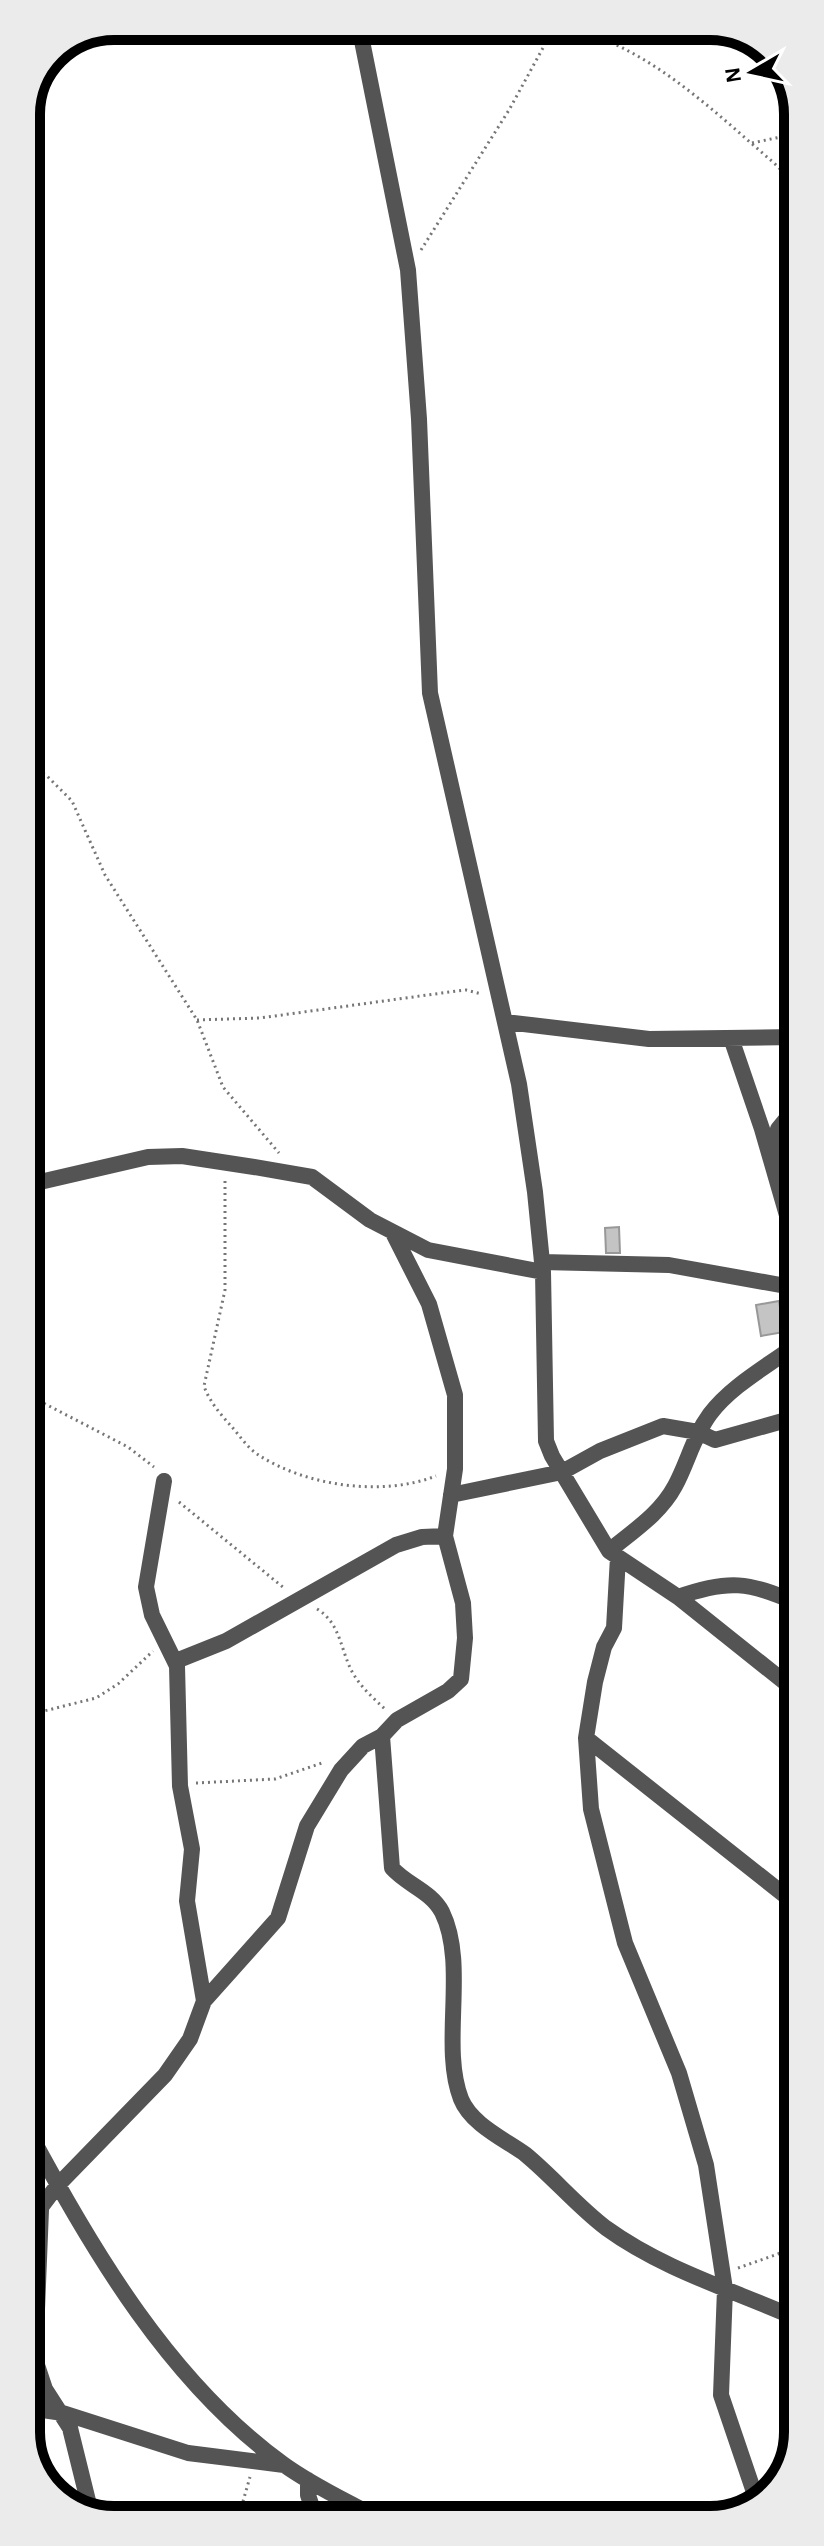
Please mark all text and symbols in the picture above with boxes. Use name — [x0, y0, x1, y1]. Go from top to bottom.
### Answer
north arrow — [712, 32, 792, 112]
text: N — [721, 66, 745, 84]

